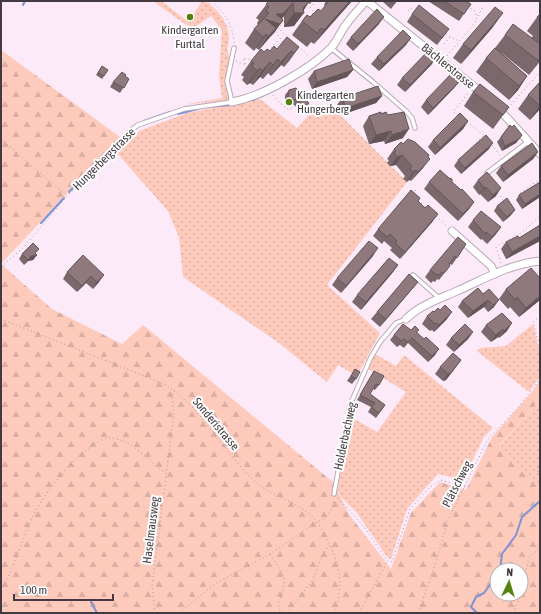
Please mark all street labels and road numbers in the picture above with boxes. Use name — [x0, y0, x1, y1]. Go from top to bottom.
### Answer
street label: Bächlerstrasse — [419, 40, 477, 92]
street label: Hungerbergstrasse — [70, 125, 138, 193]
street label: Sonderistrasse — [190, 395, 242, 453]
street label: Holderbachweg — [331, 400, 359, 471]
street label: Plätschweg — [439, 458, 475, 510]
street label: Haselmausweg — [140, 495, 162, 564]

